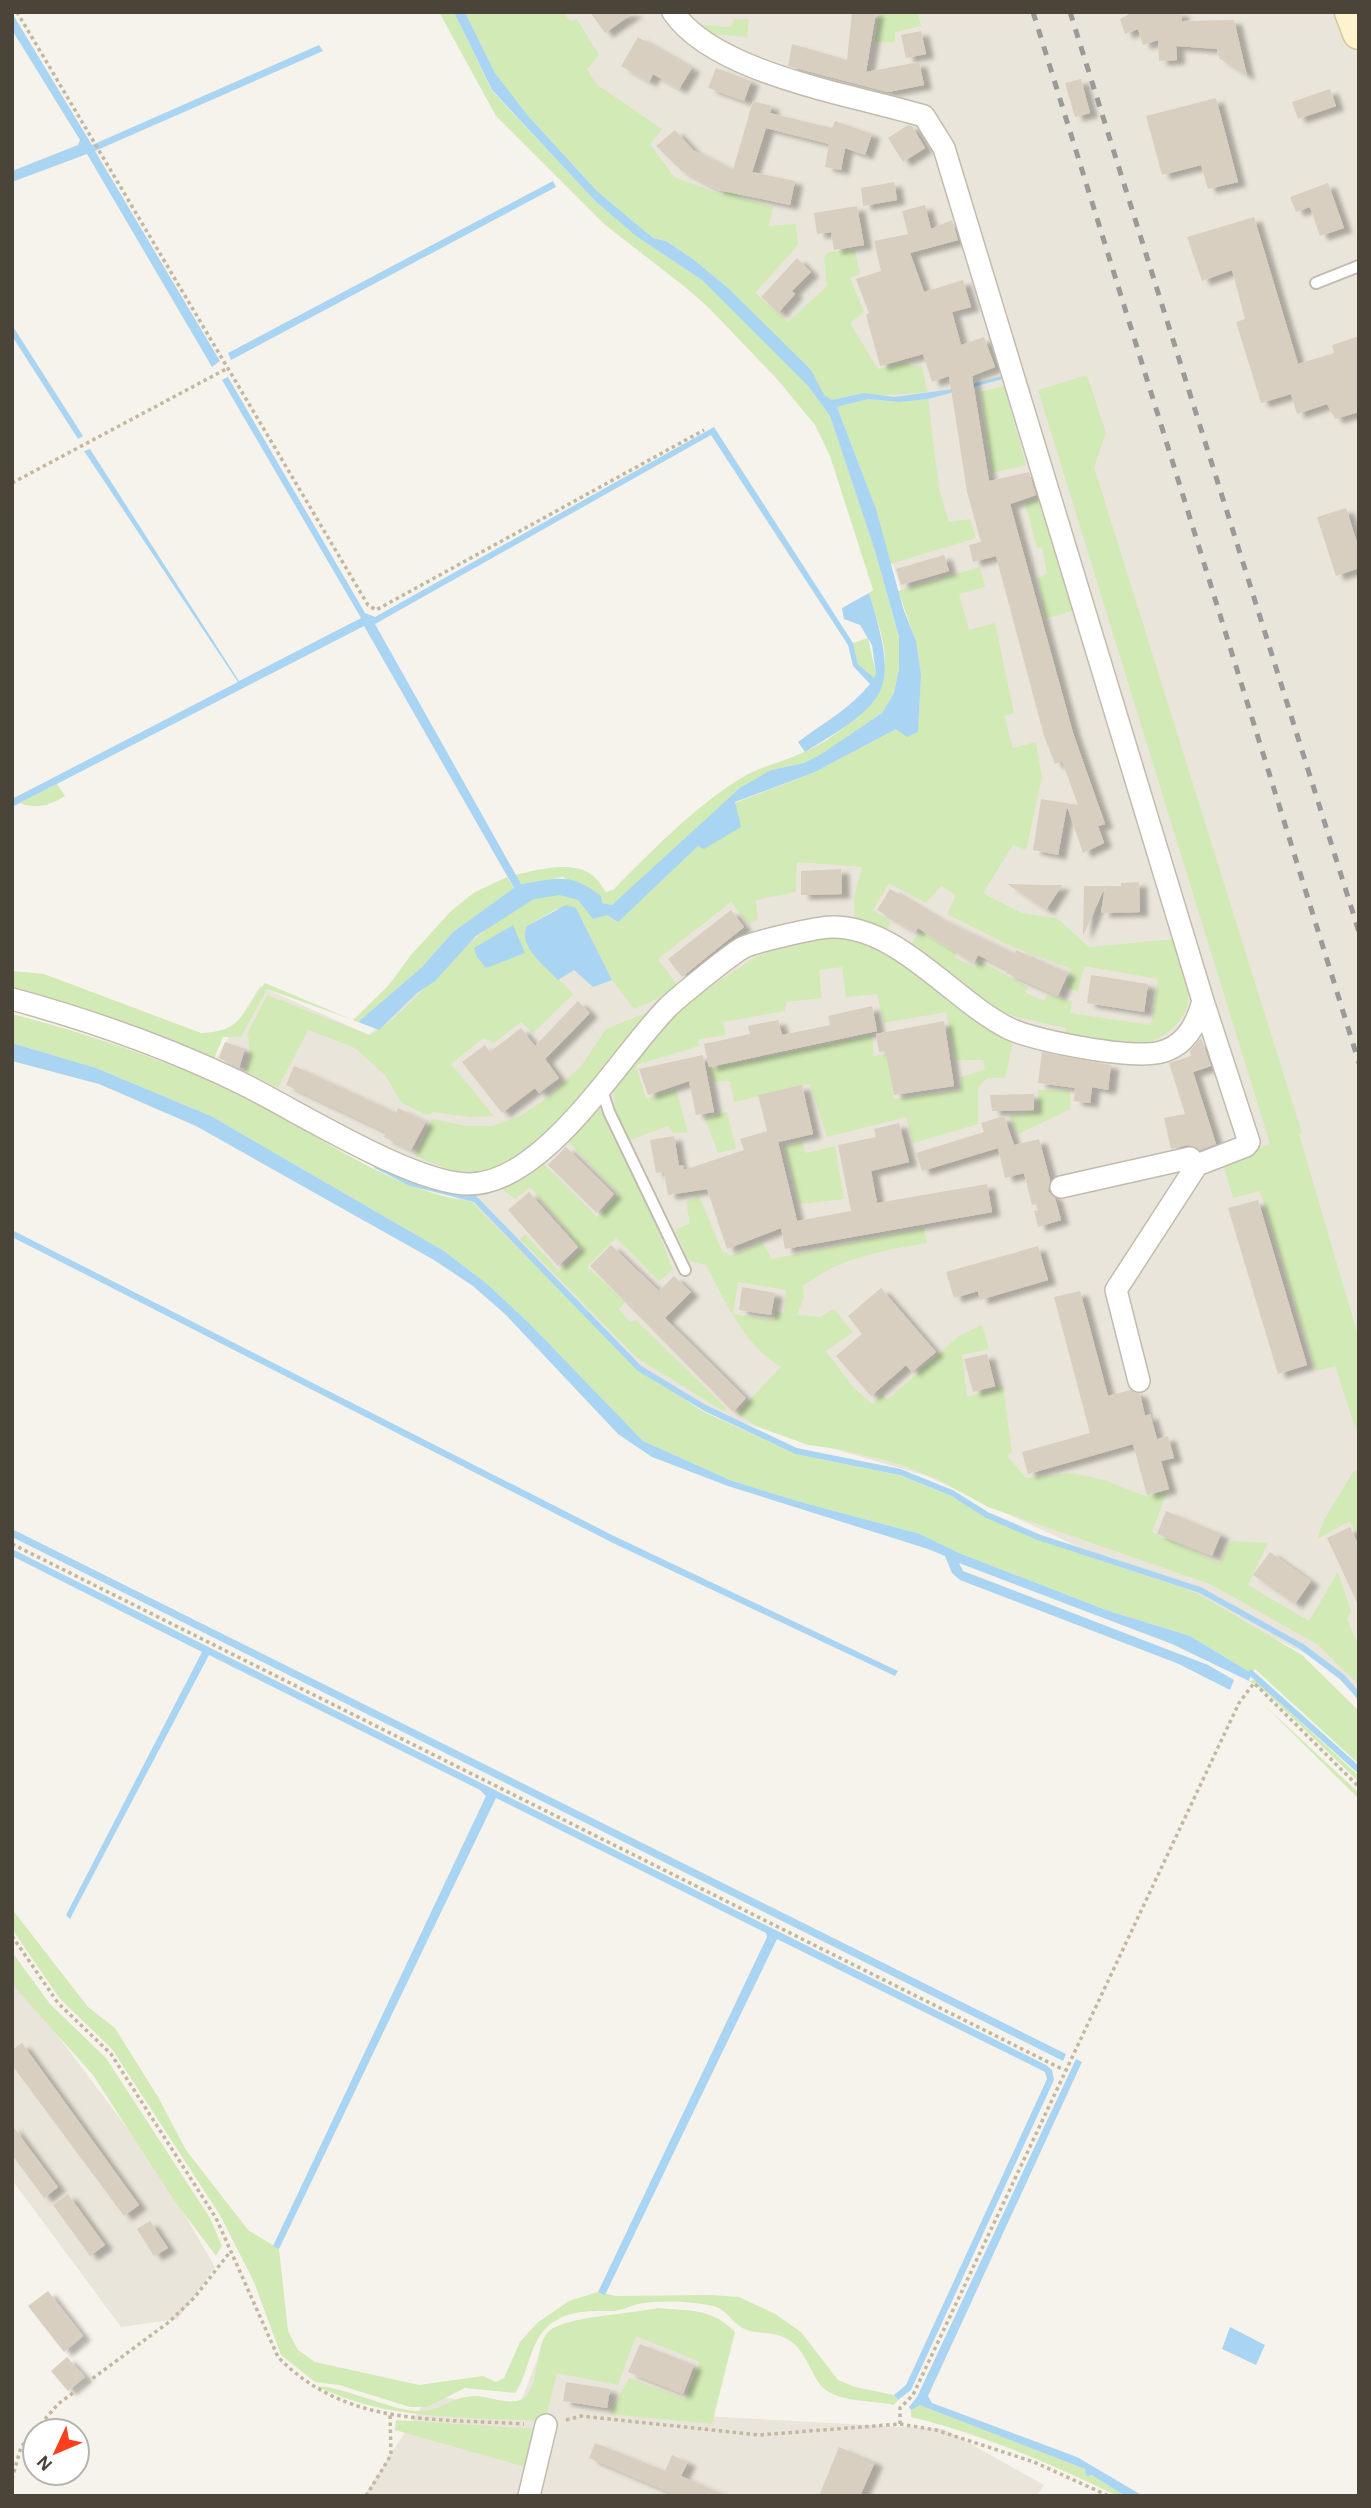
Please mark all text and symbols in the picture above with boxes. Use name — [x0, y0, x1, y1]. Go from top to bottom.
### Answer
north arrow — [21, 2417, 91, 2487]
text: N — [33, 2451, 56, 2474]

